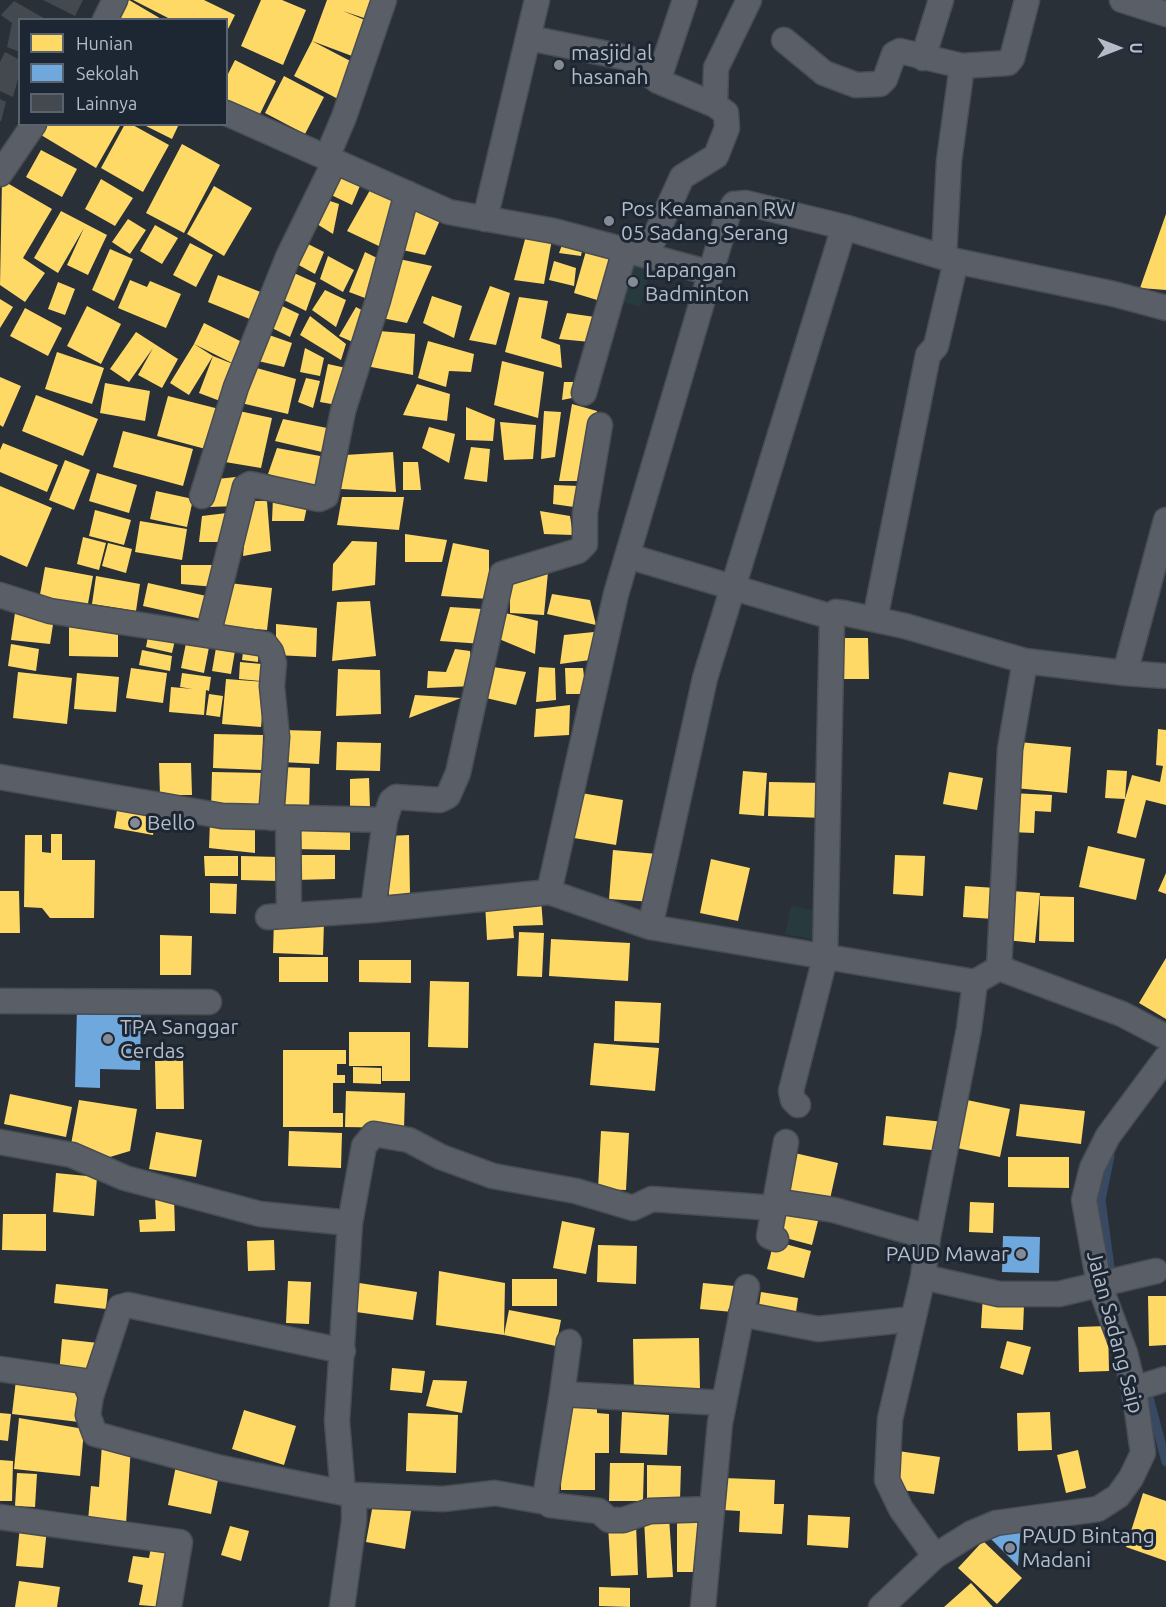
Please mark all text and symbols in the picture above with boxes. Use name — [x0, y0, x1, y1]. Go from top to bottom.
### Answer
legend — [18, 18, 228, 126]
north arrow — [1088, 18, 1148, 78]
text: Hunian — [76, 33, 133, 53]
place label: masjid al hasanah — [571, 40, 653, 90]
text: U — [1127, 42, 1145, 54]
marker: masjid al hasanah — [552, 58, 566, 72]
text: Sekolah — [76, 63, 139, 83]
text: Lainnya — [76, 93, 137, 113]
place label: Pos Keamanan RW 05 Sadang Serang — [621, 196, 795, 246]
marker: Pos Keamanan RW 05 Sadang Serang — [602, 214, 616, 228]
place label: Lapangan Badminton — [645, 257, 749, 307]
marker: Lapangan Badminton — [626, 275, 640, 289]
place label: Bello — [147, 810, 195, 836]
marker: Bello — [128, 816, 142, 830]
place label: TPA Sanggar Cerdas — [120, 1014, 239, 1064]
marker: TPA Sanggar Cerdas — [101, 1032, 115, 1046]
place label: PAUD Mawar — [886, 1241, 1009, 1267]
marker: PAUD Mawar — [1014, 1247, 1028, 1261]
street label: Jalan Sadang Saip — [1081, 1248, 1149, 1416]
place label: PAUD Bintang Madani — [1022, 1523, 1155, 1573]
marker: PAUD Bintang Madani — [1003, 1541, 1017, 1555]

